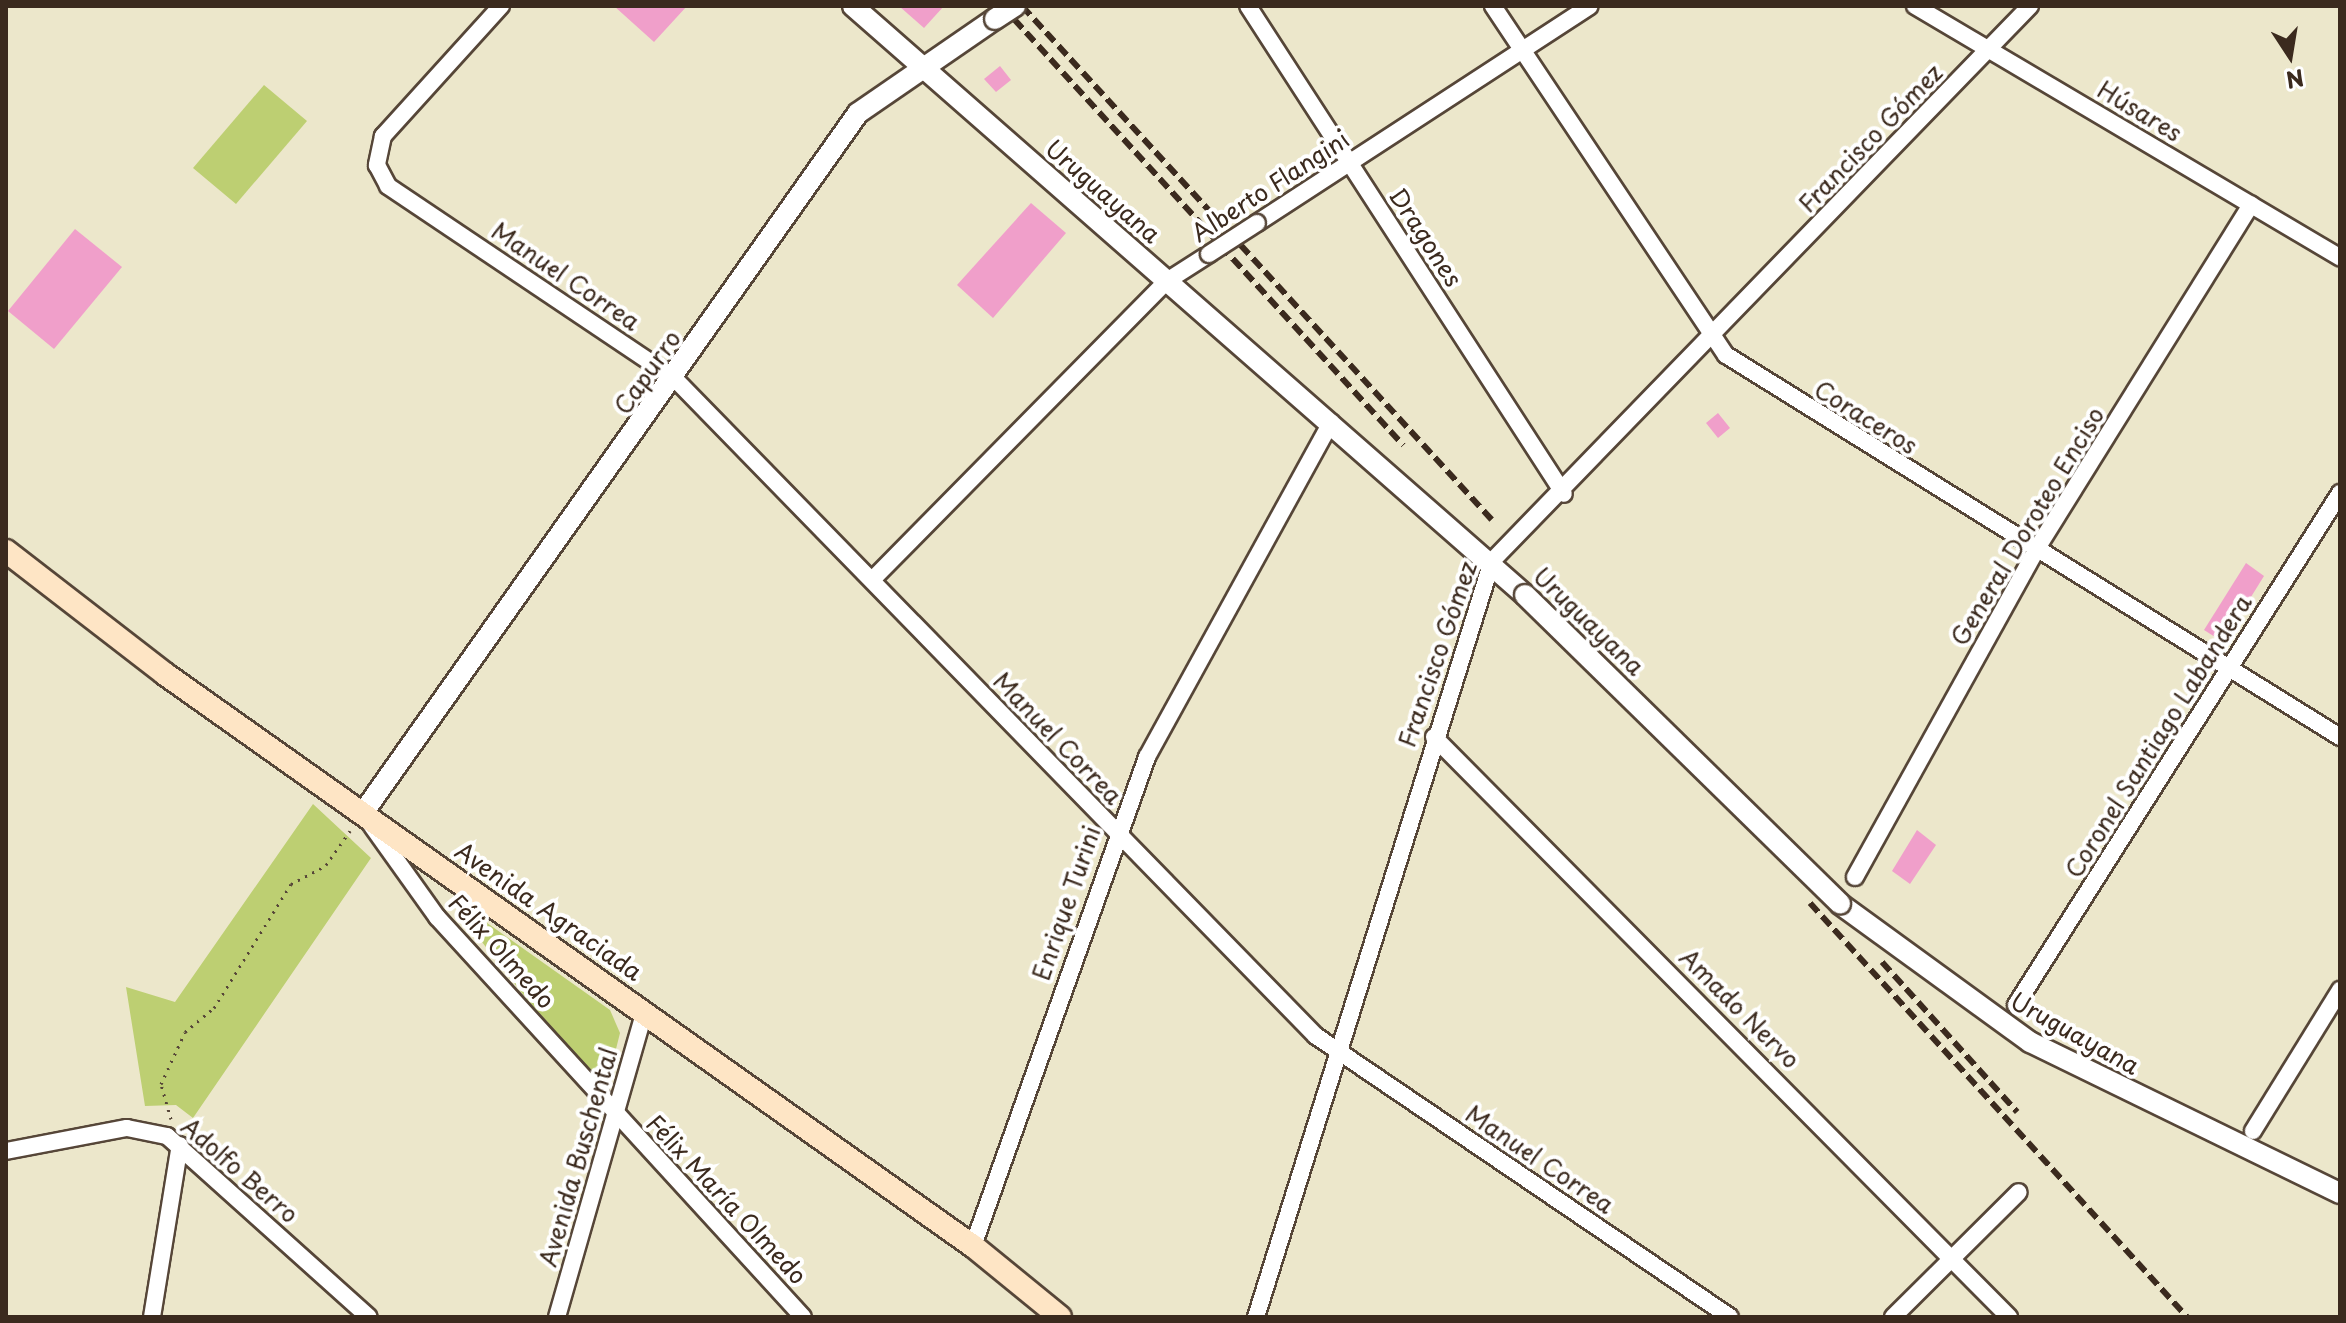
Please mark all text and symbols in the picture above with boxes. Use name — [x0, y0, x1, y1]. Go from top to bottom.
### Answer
north arrow — [2250, 16, 2330, 96]
street label: Francisco Gómez — [1792, 57, 1948, 219]
text: N — [2283, 62, 2307, 98]
street label: Húsares — [2093, 75, 2187, 147]
street label: Alberto Flangini — [1184, 123, 1356, 249]
street label: Uruguayana — [1040, 133, 1166, 249]
street label: Dragones — [1383, 182, 1469, 292]
street label: Manuel Correa — [486, 215, 646, 337]
street label: Capurro — [608, 324, 686, 420]
street label: Coraceros — [1809, 374, 1923, 460]
street label: General Doroteo Enciso — [1944, 401, 2110, 651]
street label: Francisco Gómez — [1391, 557, 1483, 751]
street label: Uruguayana — [1528, 561, 1650, 681]
street label: Coronel Santiago Labandera — [2058, 588, 2258, 884]
street label: Manuel Correa — [987, 665, 1129, 811]
street label: Enrique Turini — [1026, 822, 1106, 984]
street label: Avenida Agraciada — [450, 836, 648, 986]
street label: Félix Olmedo — [443, 887, 561, 1015]
street label: Amado Nervo — [1674, 942, 1806, 1074]
street label: Uruguayana — [2006, 986, 2144, 1080]
street label: Avenida Buschental — [533, 1044, 623, 1270]
street label: Manuel Correa — [1460, 1098, 1620, 1220]
street label: Félix María Olmedo — [640, 1107, 814, 1291]
street label: Adolfo Berro — [175, 1111, 305, 1229]

